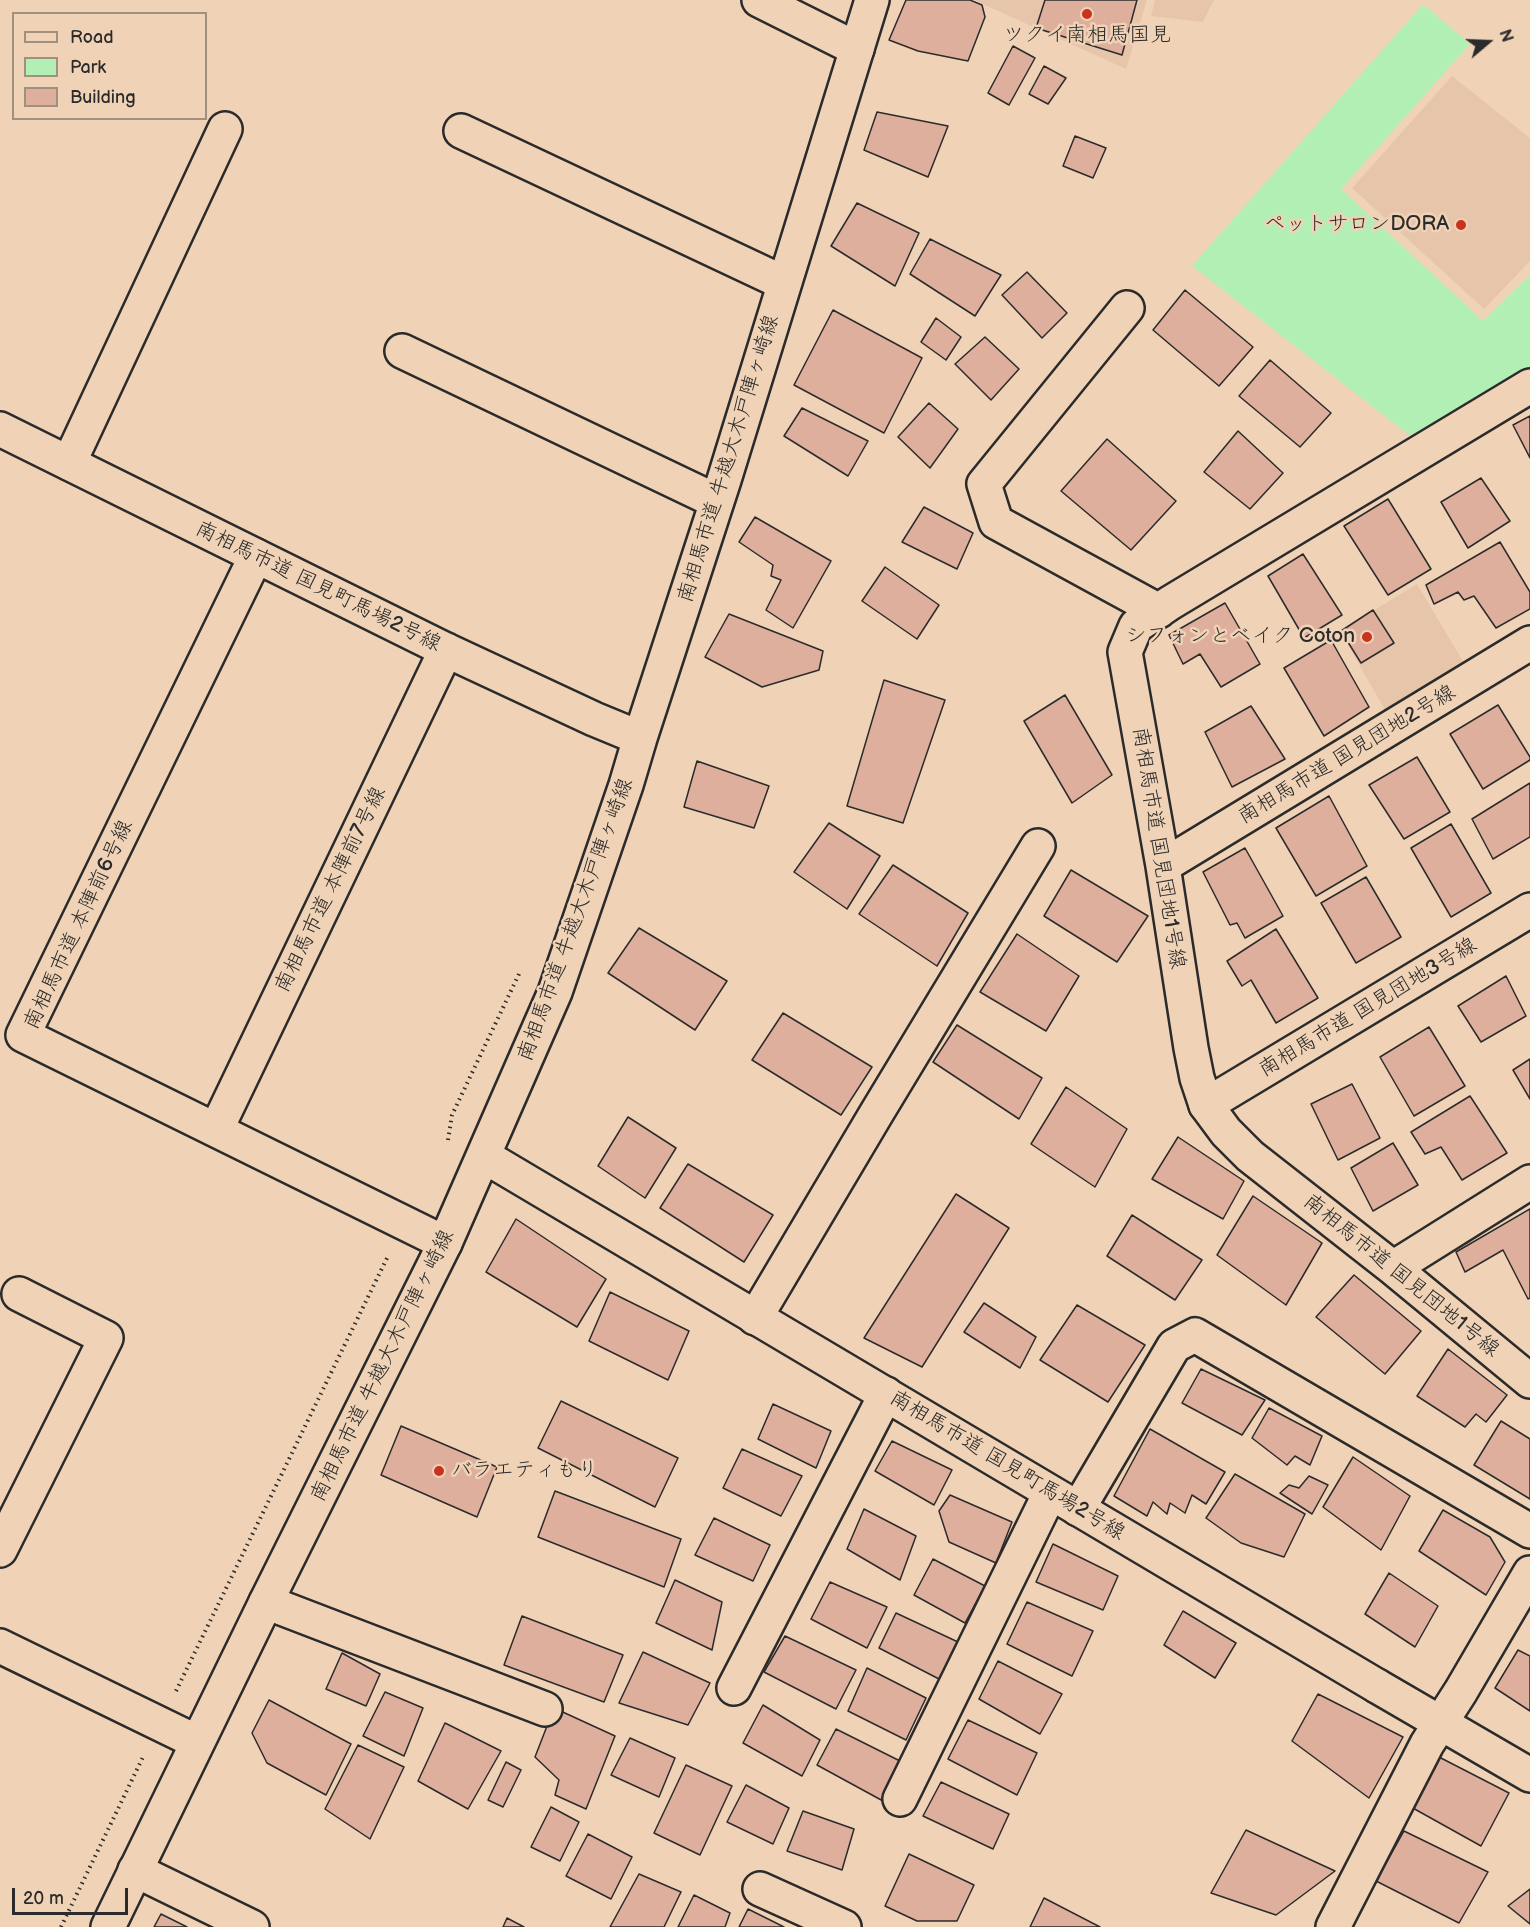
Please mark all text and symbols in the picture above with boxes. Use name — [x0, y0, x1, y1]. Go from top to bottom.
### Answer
marker: ツクイ南相馬国見 — [1080, 7, 1094, 21]
legend — [12, 12, 207, 120]
north arrow — [1458, 12, 1518, 72]
place label: ツクイ南相馬国見 — [1003, 23, 1171, 49]
text: Road — [70, 27, 114, 48]
text: N — [1495, 27, 1516, 45]
text: Park — [70, 57, 106, 78]
text: Building — [70, 87, 136, 108]
place label: ペットサロンDORA — [1264, 212, 1449, 238]
marker: ペットサロンDORA — [1454, 218, 1468, 232]
street label: 南相馬市道 牛越大木戸陣ヶ崎線 — [673, 312, 785, 606]
street label: 南相馬市道 国見町馬場2号線 — [191, 516, 445, 658]
place label: シフォンとベイク Coton — [1125, 624, 1355, 650]
marker: シフォンとベイク Coton — [1360, 630, 1374, 644]
street label: 南相馬市道 国見団地2号線 — [1234, 680, 1460, 830]
street label: 南相馬市道 国見団地1号線 — [1126, 725, 1190, 971]
street label: 南相馬市道 牛越大木戸陣ヶ崎線 — [513, 775, 639, 1065]
street label: 南相馬市道 本陣前7号線 — [270, 783, 392, 997]
street label: 南相馬市道 本陣前6号線 — [19, 816, 139, 1034]
street label: 南相馬市道 国見団地3号線 — [1255, 933, 1481, 1083]
street label: 南相馬市道 国見団地1号線 — [1298, 1189, 1504, 1363]
street label: 南相馬市道 牛越大木戸陣ヶ崎線 — [306, 1226, 460, 1506]
street label: 南相馬市道 国見町馬場2号線 — [885, 1386, 1129, 1546]
place label: バラエティもり — [451, 1458, 598, 1484]
marker: バラエティもり — [432, 1464, 446, 1478]
scale bar — [15, 1876, 130, 1914]
text: 20 m — [23, 1888, 64, 1909]

